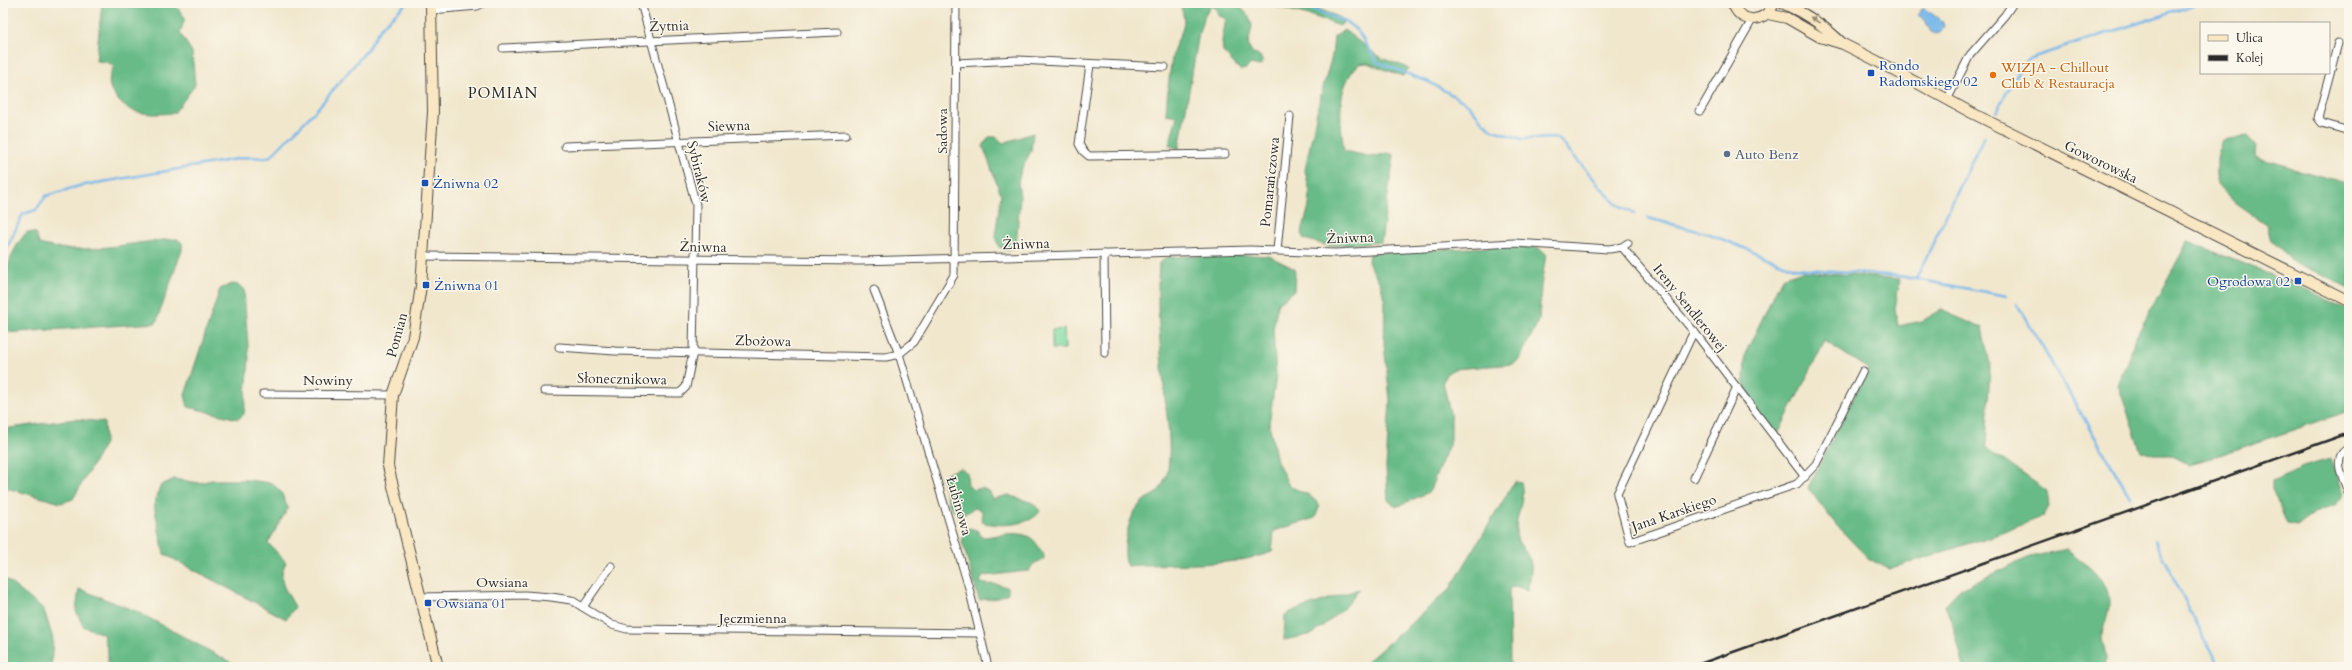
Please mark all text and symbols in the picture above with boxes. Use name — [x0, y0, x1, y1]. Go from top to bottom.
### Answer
street label: Żytnia — [649, 16, 689, 36]
one-way arrow — [1810, 16, 1820, 24]
legend — [2200, 22, 2330, 74]
text: Ulica — [2236, 30, 2264, 46]
text: Kolej — [2236, 50, 2263, 66]
place label: Rondo Radomskiego 02 — [1879, 56, 1978, 91]
place label: WIZJA - Chillout Club & Restauracja — [2000, 58, 2115, 93]
marker: Rondo Radomskiego 02 — [1866, 68, 1876, 78]
marker: WIZJA - Chillout Club & Restauracja — [1988, 70, 1998, 80]
district label: POMIAN — [468, 83, 538, 103]
street label: Sadowa — [933, 108, 952, 154]
street label: Siewna — [707, 116, 751, 136]
street label: Pomarańczowa — [1256, 136, 1284, 228]
street label: Goworowska — [2061, 136, 2141, 188]
street label: Sybiraków — [682, 139, 716, 206]
place label: Auto Benz — [1735, 145, 1799, 164]
marker: Auto Benz — [1722, 149, 1732, 159]
place label: Żniwna 02 — [433, 174, 498, 193]
marker: Żniwna 02 — [420, 178, 430, 188]
street label: Żniwna — [1326, 228, 1374, 248]
street label: Żniwna — [1002, 234, 1050, 254]
street label: Żniwna — [679, 237, 727, 257]
street label: Ireny Sendlerowej — [1649, 260, 1731, 356]
place label: Ogrodowa 02 — [2207, 272, 2290, 291]
place label: Żniwna 01 — [434, 276, 499, 295]
marker: Ogrodowa 02 — [2293, 276, 2303, 286]
marker: Żniwna 01 — [421, 280, 431, 290]
street label: Pomian — [382, 310, 412, 360]
street label: Zbożowa — [735, 331, 791, 351]
street label: Słonecznikowa — [577, 369, 667, 389]
street label: Nowiny — [303, 371, 354, 390]
street label: Łubinowa — [942, 474, 976, 538]
street label: Jana Karskiego — [1627, 490, 1719, 537]
street label: Owsiana — [476, 573, 528, 592]
place label: Owsiana 01 — [436, 594, 506, 613]
marker: Owsiana 01 — [423, 598, 433, 608]
street label: Jęczmienna — [717, 609, 787, 628]

